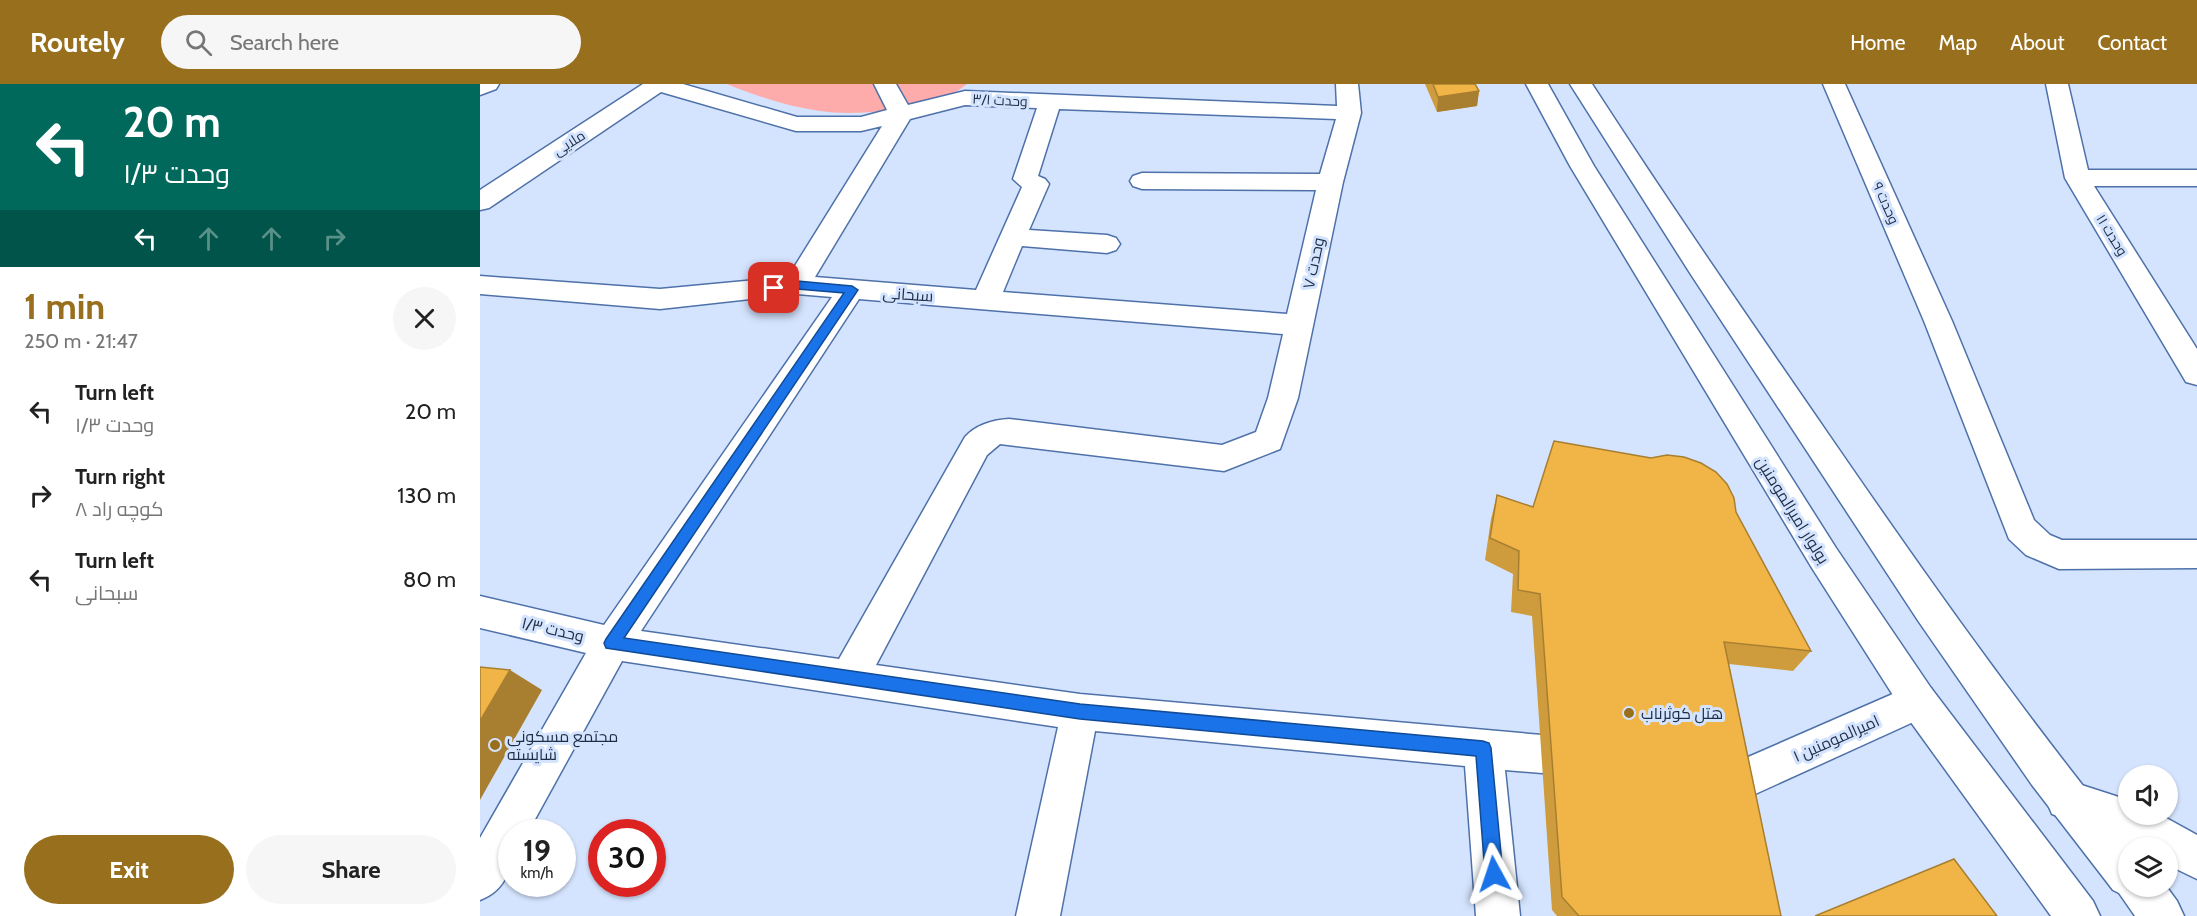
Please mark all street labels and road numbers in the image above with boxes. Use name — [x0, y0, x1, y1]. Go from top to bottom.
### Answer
street label: وحدت ۳/۱ — [972, 90, 1028, 110]
street label: ملایی — [550, 126, 588, 160]
street label: وحدت ۹ — [1869, 179, 1903, 227]
street label: وحدت ۱۱ — [2092, 211, 2132, 259]
street label: وحدت ۷ — [1299, 236, 1328, 291]
street label: سبحانی — [882, 283, 934, 307]
street label: بولوار امیرالمومنین — [1751, 453, 1833, 568]
street label: وحدت ۱/۳ — [520, 613, 586, 646]
street label: امیرالمومنین ۱ — [1790, 711, 1883, 767]

